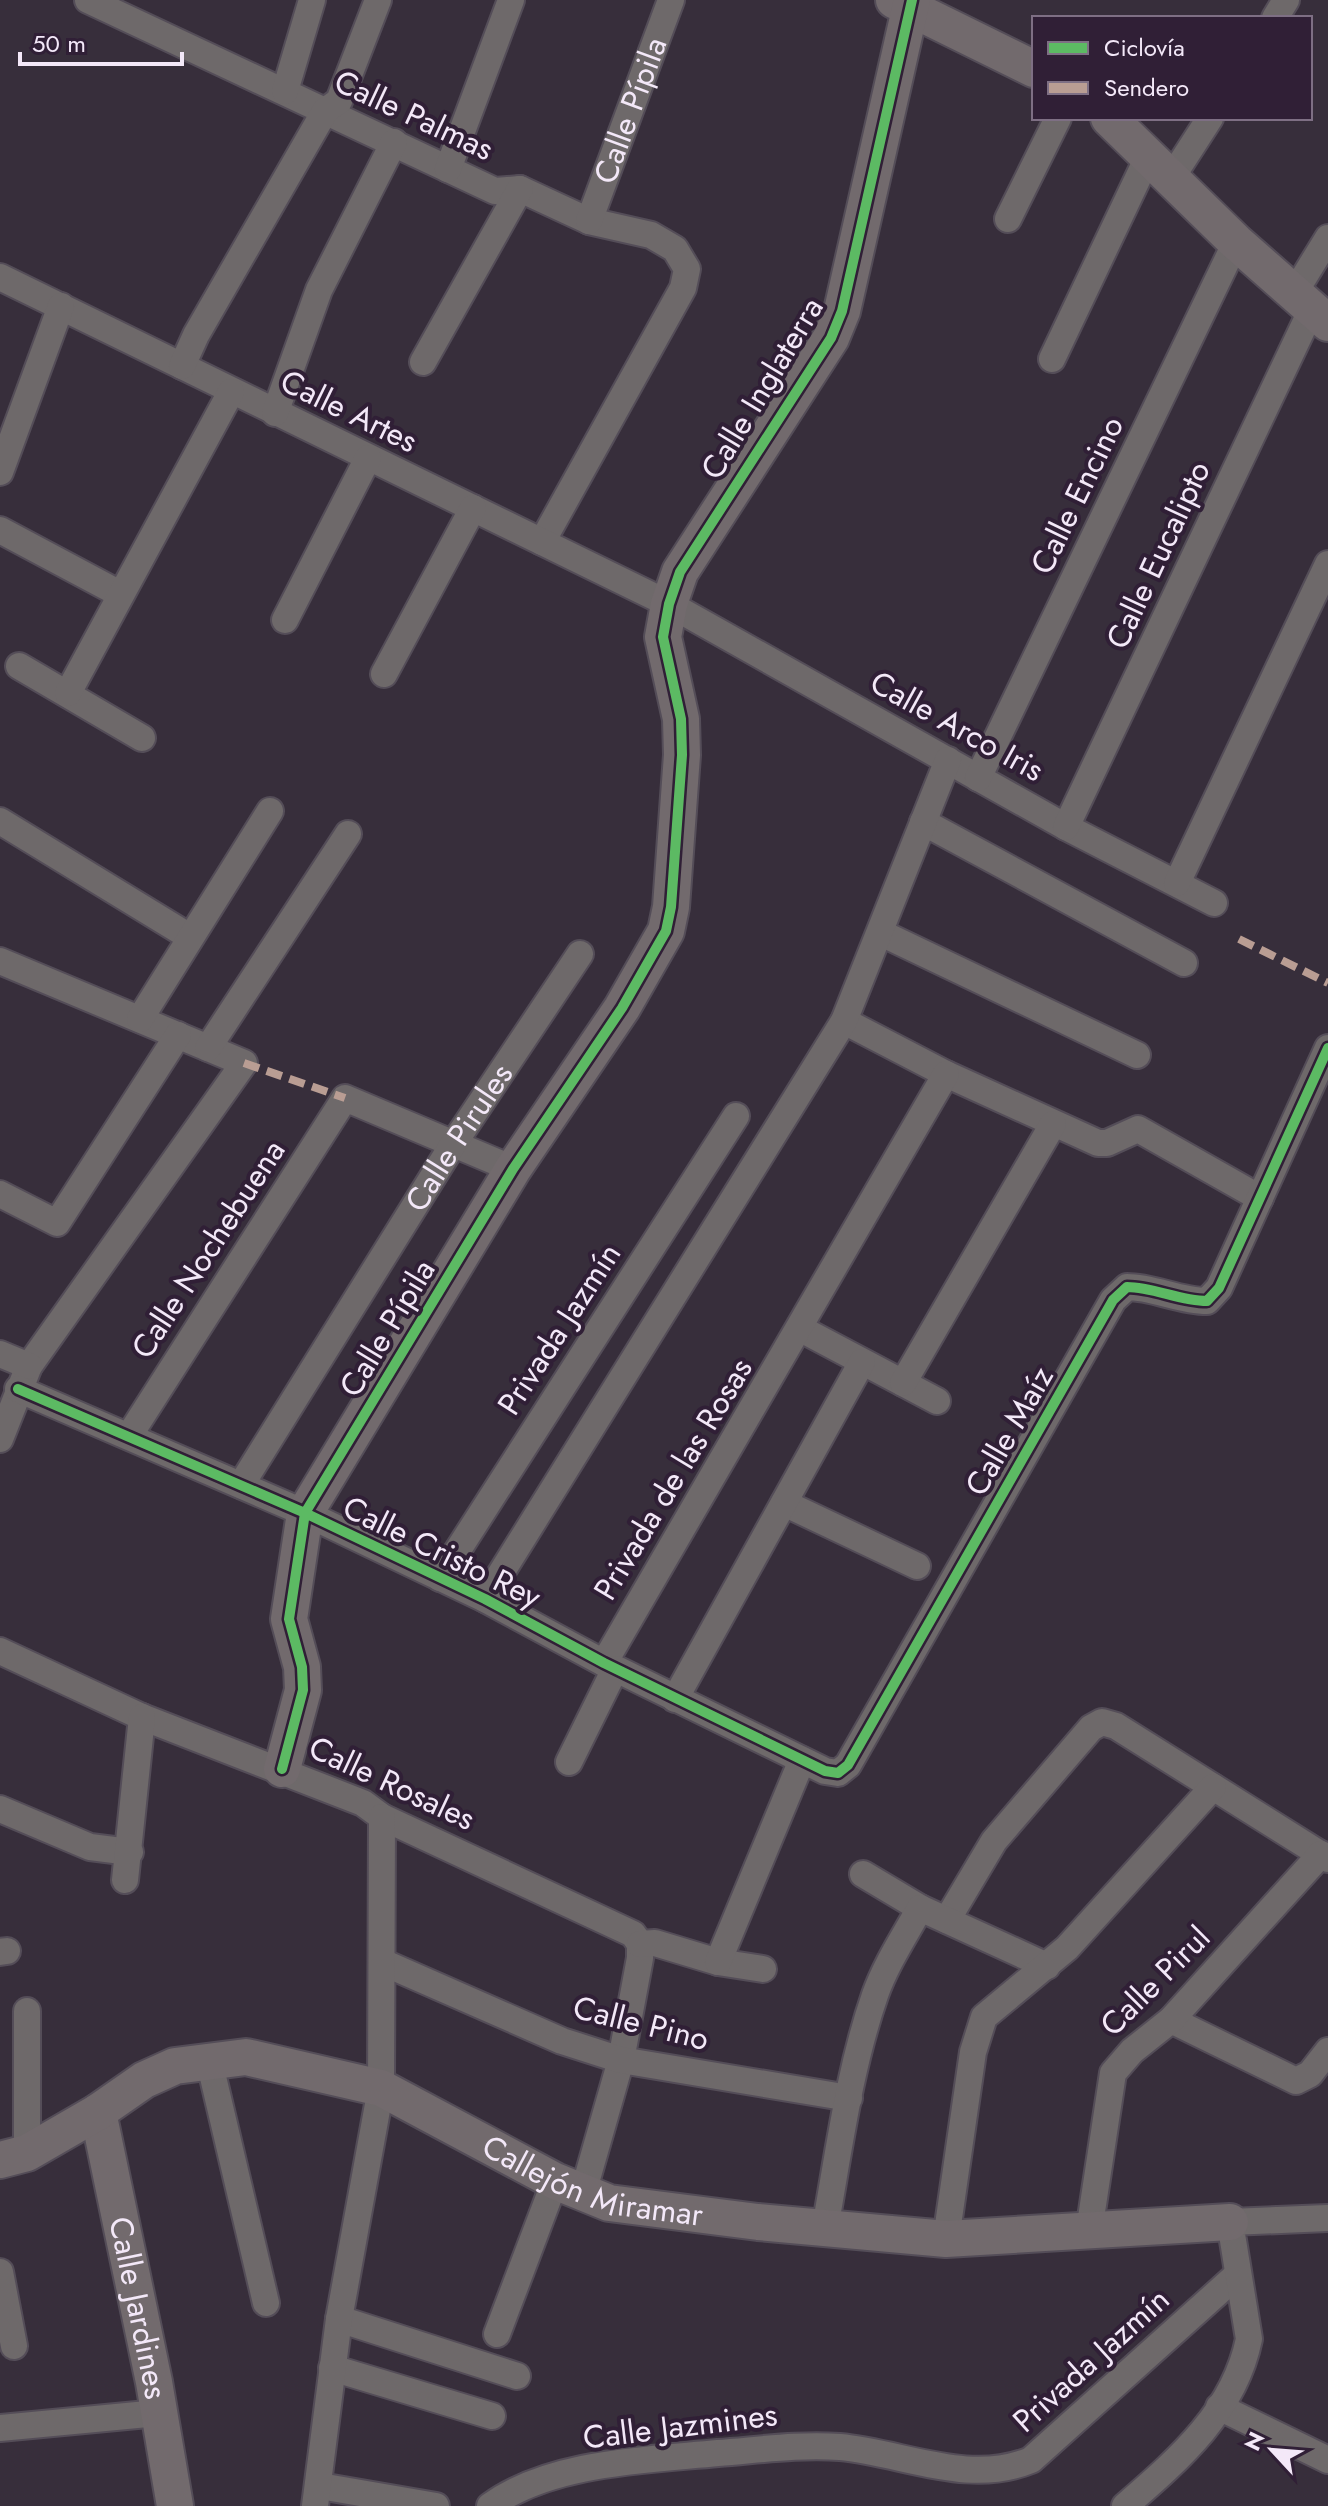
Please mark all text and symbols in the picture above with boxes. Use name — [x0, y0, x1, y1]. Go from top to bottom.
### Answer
scale bar — [20, 16, 182, 66]
legend — [1032, 16, 1312, 120]
text: 50 m — [32, 26, 86, 61]
street label: Calle Pípila — [582, 30, 678, 190]
text: Ciclovía — [1104, 30, 1185, 65]
street label: Calle Palmas — [327, 58, 501, 172]
text: Sendero — [1104, 70, 1189, 105]
street label: Calle Inglaterra — [689, 288, 835, 488]
street label: Calle Artes — [273, 358, 425, 464]
street label: Calle Encino — [1019, 408, 1135, 582]
street label: Calle Eucalipto — [1094, 454, 1222, 656]
street label: Calle Arco Iris — [862, 659, 1052, 793]
street label: Calle Pirules — [394, 1054, 524, 1221]
street label: Calle Nochebuena — [120, 1131, 296, 1367]
street label: Privada Jazmín — [486, 1234, 632, 1424]
street label: Calle Pípila — [328, 1250, 446, 1406]
street label: Privada de las Rosas — [582, 1349, 764, 1609]
street label: Calle Maíz — [953, 1358, 1065, 1504]
street label: Calle Cristo Rey — [335, 1484, 550, 1620]
street label: Calle Rosales — [301, 1724, 483, 1842]
street label: Calle Pirul — [1090, 1916, 1220, 2046]
street label: Calle Pino — [568, 1984, 714, 2062]
street label: Callejón Miramar — [474, 2123, 706, 2238]
street label: Calle Jardines — [97, 2213, 179, 2402]
street label: Privada Jazmín — [1002, 2277, 1180, 2443]
street label: Calle Jazmines — [580, 2391, 780, 2461]
north arrow — [1232, 2410, 1312, 2490]
text: N — [1236, 2426, 1272, 2456]

